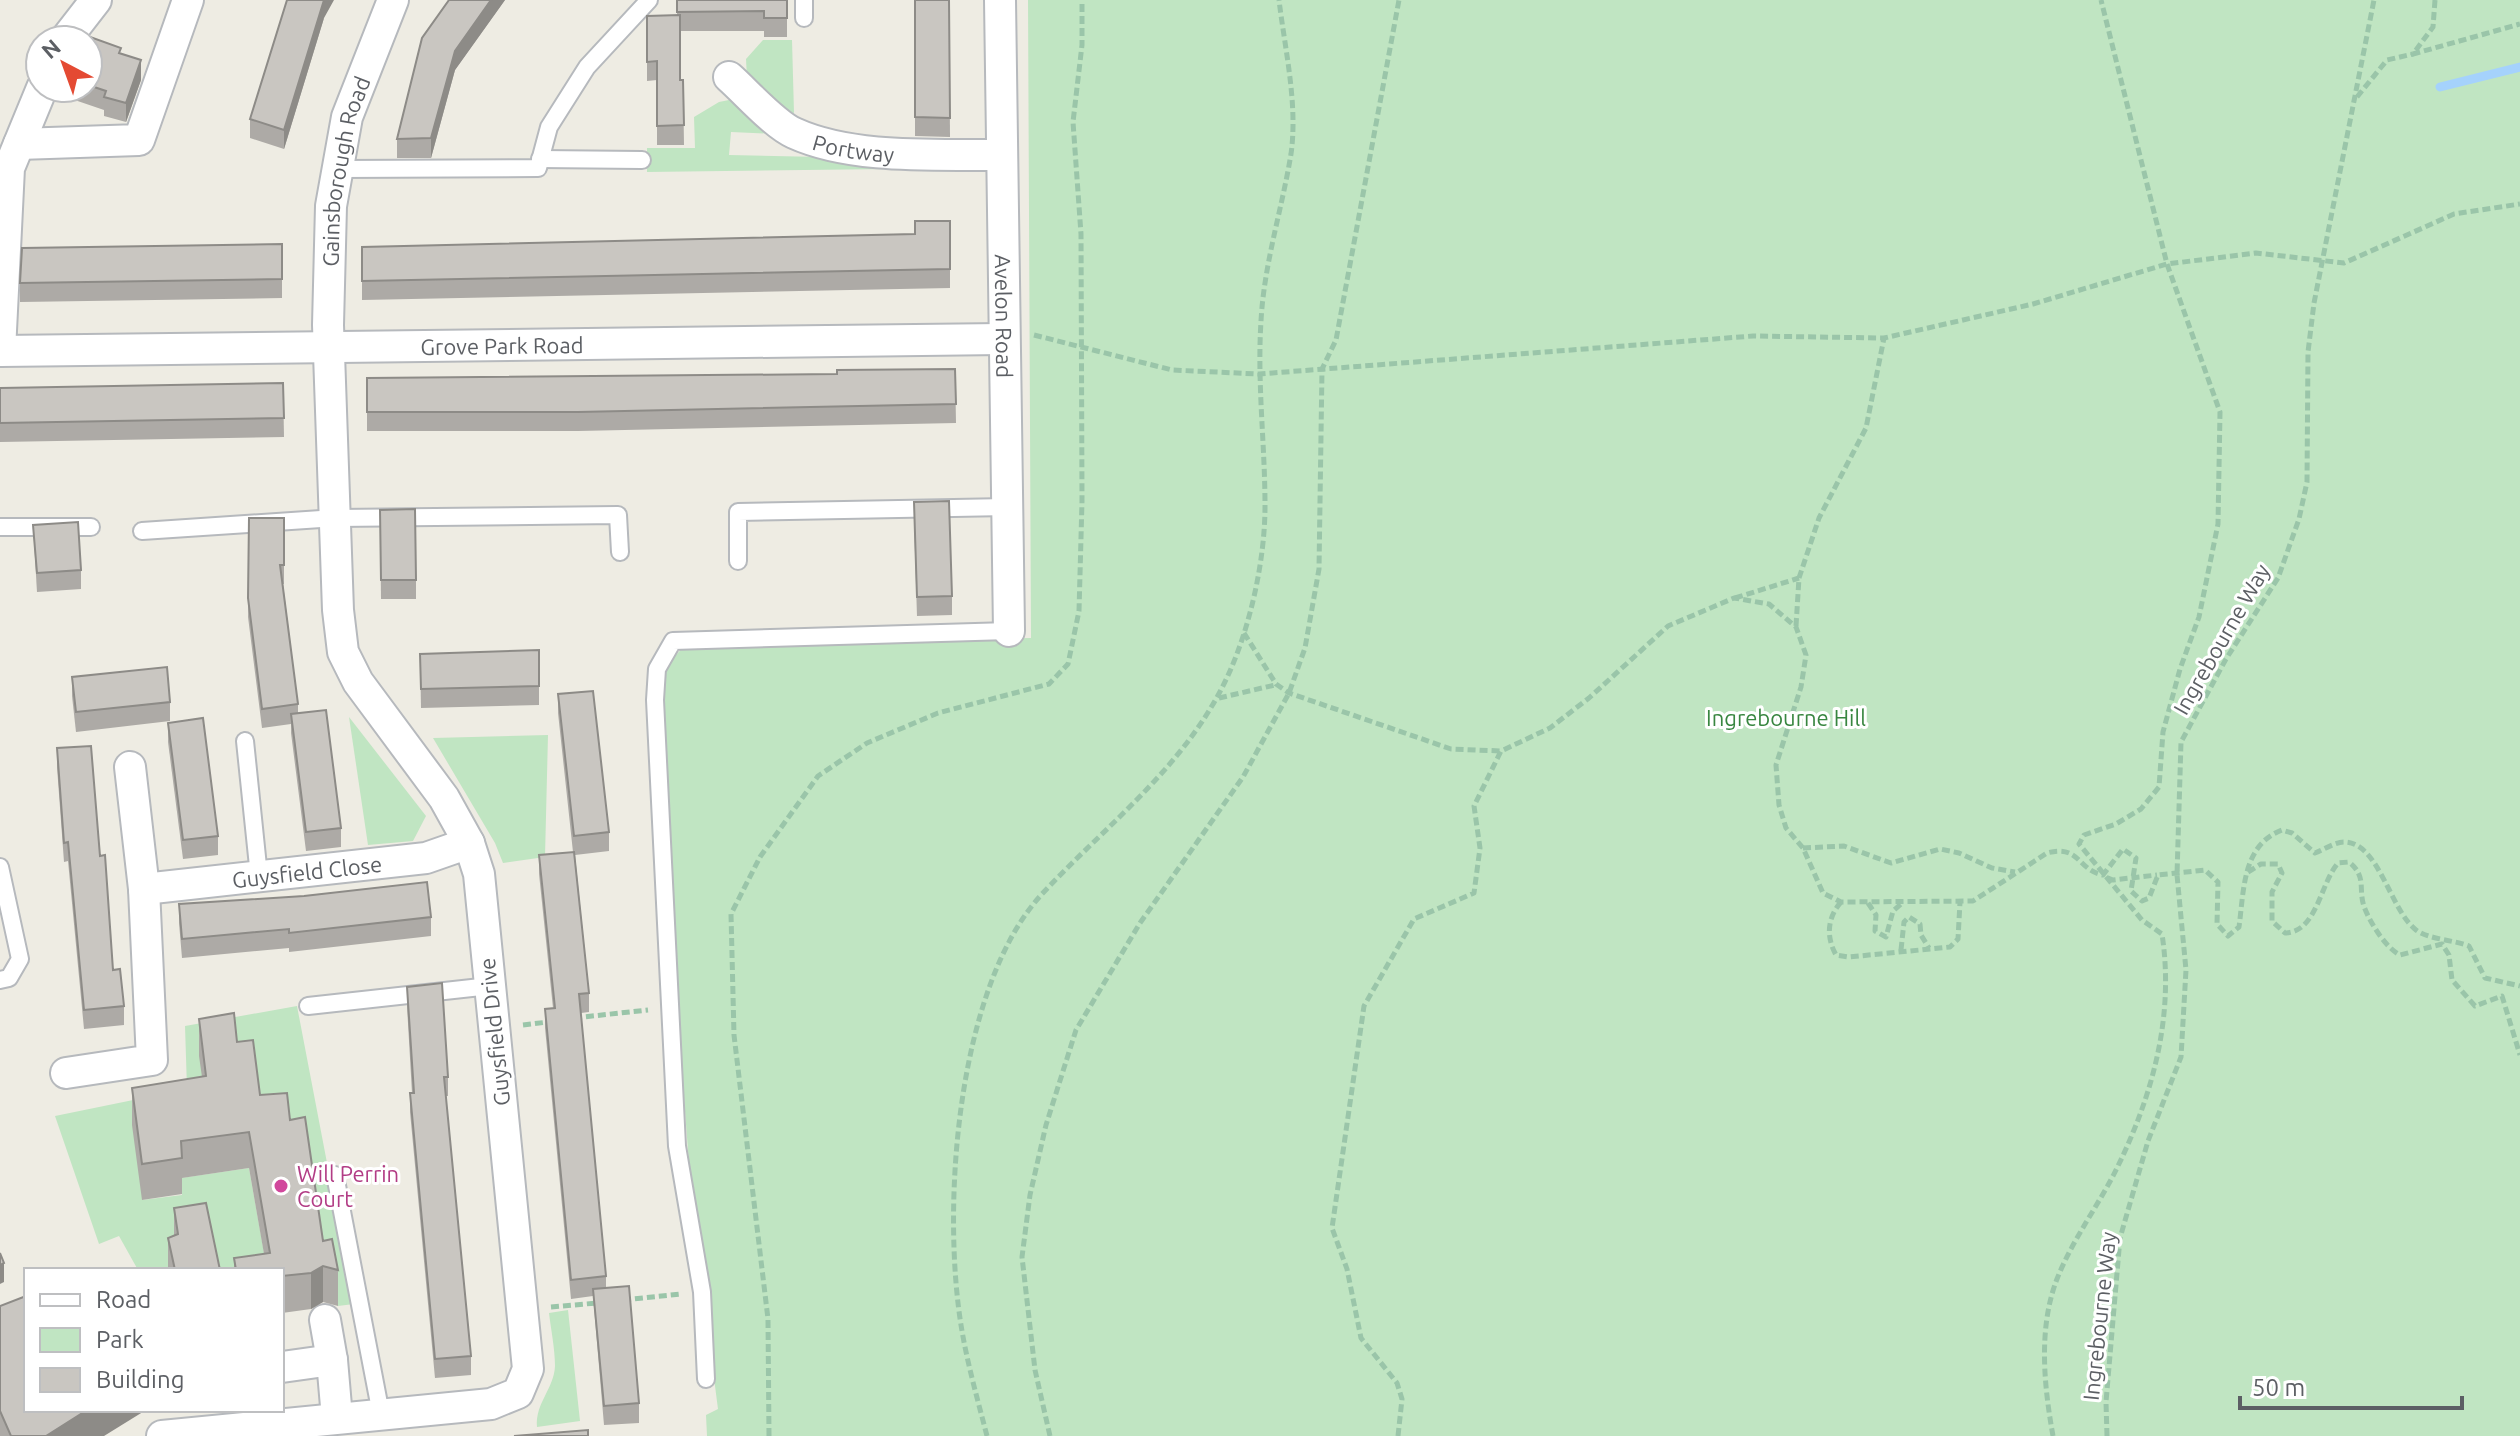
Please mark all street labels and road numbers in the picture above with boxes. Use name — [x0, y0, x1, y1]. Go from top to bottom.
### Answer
street label: Gainsborough Road — [317, 73, 374, 267]
street label: Portway — [810, 129, 895, 166]
street label: Avelon Road — [991, 254, 1018, 378]
street label: Grove Park Road — [420, 332, 584, 358]
street label: Ingrebourne Way — [2168, 559, 2274, 719]
street label: Guysfield Close — [231, 850, 383, 892]
street label: Guysfield Drive — [474, 957, 514, 1107]
street label: Ingrebourne Way — [2078, 1230, 2120, 1402]

